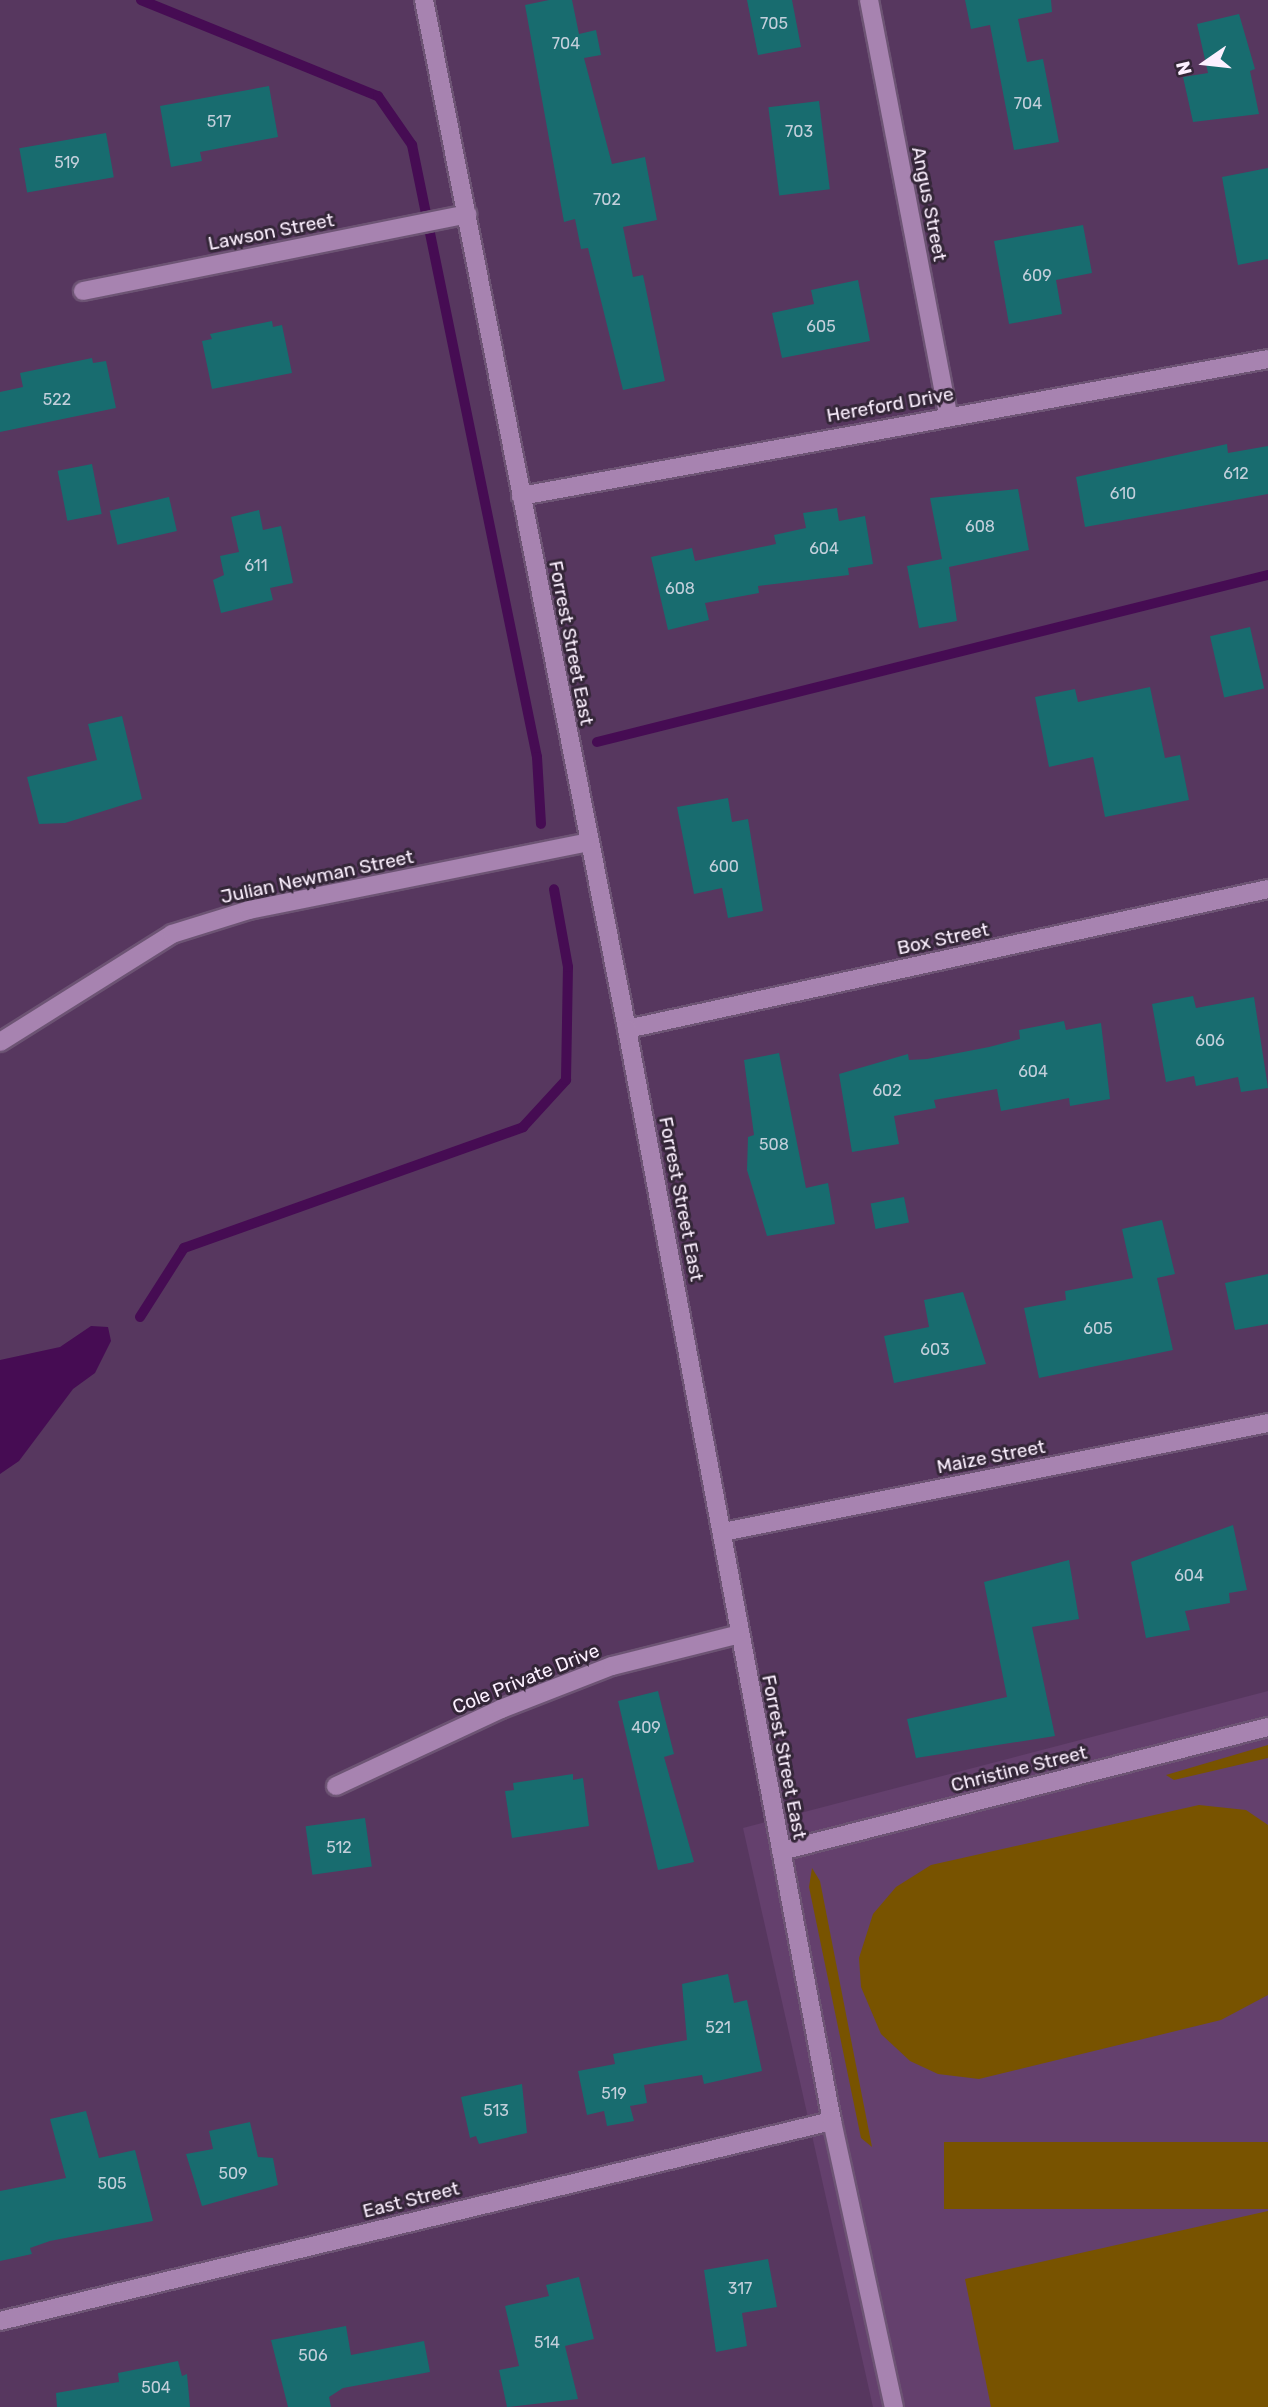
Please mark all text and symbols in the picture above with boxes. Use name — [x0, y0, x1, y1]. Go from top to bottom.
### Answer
house number: 705 — [760, 14, 788, 34]
north arrow — [1170, 28, 1240, 98]
house number: 704 — [552, 34, 580, 54]
text: N — [1171, 59, 1197, 78]
house number: 704 — [1014, 94, 1042, 114]
house number: 517 — [207, 112, 231, 132]
house number: 703 — [785, 122, 813, 142]
street label: Angus Street — [907, 145, 951, 263]
house number: 519 — [54, 153, 80, 173]
house number: 702 — [593, 190, 621, 210]
street label: Lawson Street — [206, 209, 336, 255]
house number: 609 — [1022, 266, 1052, 286]
house number: 605 — [806, 317, 836, 337]
street label: Hereford Drive — [825, 383, 955, 427]
house number: 522 — [43, 390, 71, 410]
house number: 612 — [1223, 464, 1249, 484]
house number: 610 — [1110, 484, 1136, 504]
house number: 608 — [965, 517, 995, 537]
house number: 604 — [809, 539, 839, 559]
house number: 611 — [245, 556, 267, 576]
street label: Forrest Street East — [544, 559, 598, 727]
house number: 608 — [665, 579, 695, 599]
street label: Julian Newman Street — [218, 845, 416, 909]
house number: 600 — [709, 857, 739, 877]
street label: Box Street — [895, 918, 991, 960]
house number: 606 — [1195, 1031, 1225, 1051]
house number: 604 — [1018, 1062, 1048, 1082]
house number: 602 — [872, 1081, 902, 1101]
street label: Forrest Street East — [654, 1115, 708, 1283]
house number: 508 — [759, 1135, 789, 1155]
house number: 605 — [1083, 1319, 1113, 1339]
house number: 603 — [920, 1340, 950, 1360]
street label: Maize Street — [935, 1435, 1047, 1479]
house number: 604 — [1174, 1566, 1204, 1586]
street label: Cole Private Drive — [449, 1639, 603, 1719]
street label: Forrest Street East — [757, 1673, 811, 1841]
house number: 409 — [631, 1718, 661, 1738]
street label: Christine Street — [949, 1741, 1089, 1797]
house number: 512 — [326, 1838, 352, 1858]
house number: 521 — [705, 2018, 731, 2038]
house number: 519 — [601, 2084, 627, 2104]
house number: 513 — [483, 2101, 509, 2121]
house number: 509 — [218, 2164, 248, 2184]
house number: 505 — [97, 2174, 127, 2194]
street label: East Street — [360, 2177, 462, 2223]
house number: 317 — [728, 2279, 752, 2299]
house number: 514 — [534, 2333, 560, 2353]
house number: 506 — [298, 2346, 328, 2366]
house number: 504 — [141, 2378, 171, 2398]

